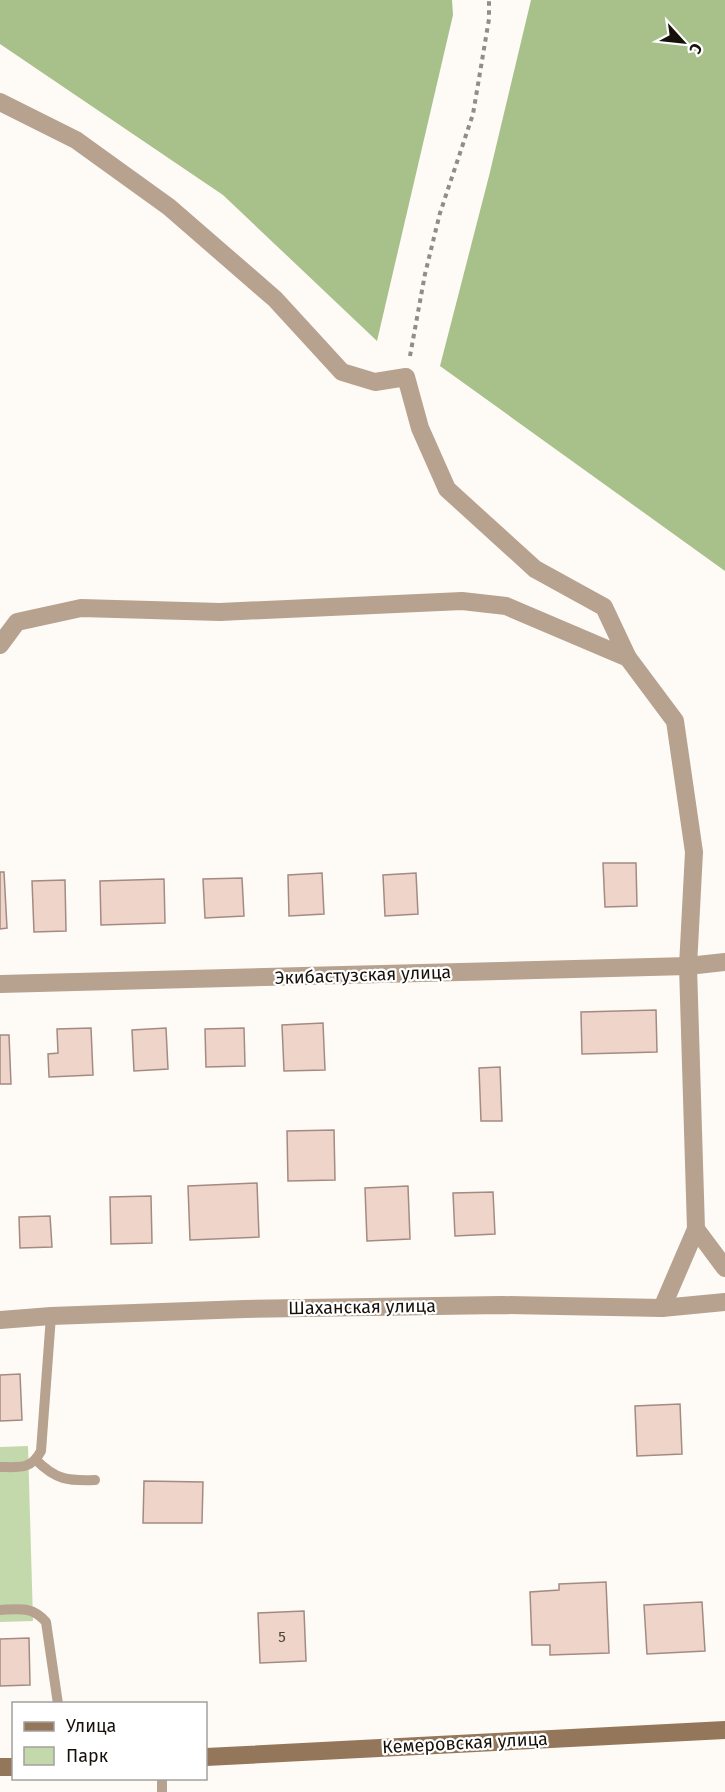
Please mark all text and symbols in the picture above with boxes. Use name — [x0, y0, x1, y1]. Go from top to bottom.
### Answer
north arrow — [653, 12, 713, 72]
text: С — [685, 40, 706, 58]
street label: Экибастузская улица — [274, 961, 452, 989]
street label: Шаханская улица — [288, 1295, 436, 1319]
house number: 5 — [278, 1628, 286, 1646]
legend — [12, 1702, 207, 1780]
text: Улица — [66, 1715, 116, 1737]
street label: Кемеровская улица — [382, 1728, 548, 1758]
text: Парк — [66, 1745, 109, 1767]

